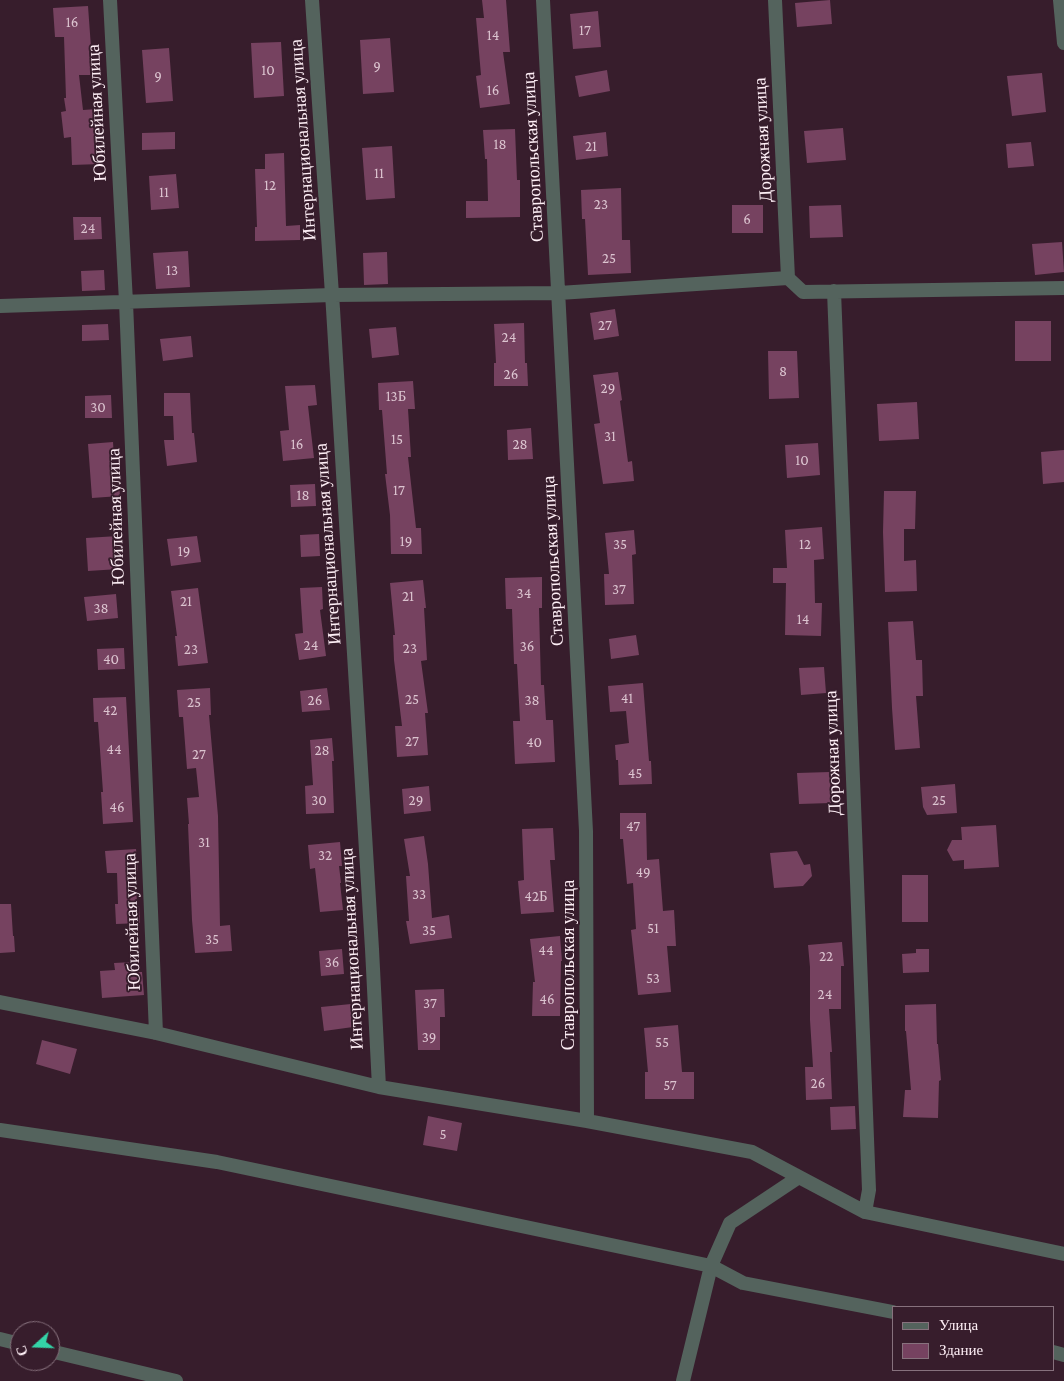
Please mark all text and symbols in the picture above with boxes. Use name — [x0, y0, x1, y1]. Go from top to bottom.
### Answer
house number: 16 — [66, 13, 78, 31]
house number: 17 — [579, 21, 591, 39]
house number: 14 — [487, 26, 499, 44]
street label: Интернациональная улица — [285, 38, 321, 242]
street label: Юбилейная улица — [83, 44, 111, 182]
house number: 9 — [373, 57, 381, 75]
house number: 10 — [261, 61, 275, 79]
house number: 9 — [154, 67, 162, 85]
street label: Ставропольская улица — [518, 71, 548, 243]
street label: Дорожная улица — [749, 77, 777, 203]
house number: 16 — [487, 81, 499, 99]
house number: 18 — [493, 135, 507, 153]
house number: 21 — [585, 137, 597, 155]
house number: 11 — [374, 164, 384, 182]
house number: 12 — [264, 176, 276, 194]
house number: 11 — [159, 183, 169, 201]
house number: 23 — [594, 195, 608, 213]
house number: 6 — [743, 210, 751, 228]
house number: 24 — [81, 219, 95, 237]
house number: 25 — [602, 249, 616, 267]
house number: 13 — [166, 261, 178, 279]
house number: 27 — [598, 316, 612, 334]
house number: 24 — [502, 328, 516, 346]
house number: 8 — [779, 362, 787, 380]
house number: 26 — [504, 365, 518, 383]
house number: 29 — [601, 379, 615, 397]
house number: 13Б — [386, 387, 406, 405]
house number: 30 — [90, 398, 106, 416]
house number: 31 — [604, 427, 616, 445]
house number: 15 — [391, 430, 403, 448]
house number: 16 — [291, 435, 303, 453]
house number: 28 — [512, 435, 528, 453]
street label: Интернациональная улица — [310, 442, 346, 646]
street label: Юбилейная улица — [103, 448, 129, 586]
house number: 10 — [795, 451, 809, 469]
street label: Ставропольская улица — [538, 475, 568, 647]
house number: 17 — [393, 481, 405, 499]
house number: 18 — [296, 486, 310, 504]
house number: 19 — [400, 532, 412, 550]
house number: 35 — [613, 535, 627, 553]
house number: 12 — [799, 535, 811, 553]
house number: 19 — [178, 542, 190, 560]
house number: 37 — [612, 580, 626, 598]
house number: 34 — [517, 584, 531, 602]
house number: 21 — [402, 587, 414, 605]
house number: 21 — [180, 592, 192, 610]
house number: 38 — [93, 599, 109, 617]
house number: 14 — [797, 610, 809, 628]
house number: 24 — [304, 636, 318, 654]
house number: 36 — [520, 637, 534, 655]
house number: 23 — [403, 639, 417, 657]
house number: 23 — [184, 640, 198, 658]
house number: 40 — [103, 650, 119, 668]
house number: 41 — [621, 689, 633, 707]
house number: 25 — [405, 690, 419, 708]
street label: Дорожная улица — [820, 690, 846, 816]
house number: 26 — [308, 691, 322, 709]
house number: 38 — [524, 691, 540, 709]
house number: 25 — [187, 693, 201, 711]
house number: 42 — [103, 701, 117, 719]
house number: 27 — [405, 732, 419, 750]
house number: 40 — [526, 733, 542, 751]
house number: 44 — [106, 740, 122, 758]
house number: 28 — [314, 741, 330, 759]
house number: 27 — [192, 745, 206, 763]
house number: 45 — [628, 764, 642, 782]
house number: 30 — [311, 791, 327, 809]
house number: 29 — [409, 791, 423, 809]
house number: 25 — [932, 791, 946, 809]
house number: 46 — [109, 798, 125, 816]
house number: 47 — [626, 817, 640, 835]
house number: 31 — [198, 833, 210, 851]
house number: 32 — [318, 846, 332, 864]
street label: Интернациональная улица — [336, 848, 368, 1050]
street label: Юбилейная улица — [119, 853, 145, 991]
house number: 49 — [635, 863, 651, 881]
street label: Ставропольская улица — [557, 880, 579, 1050]
house number: 33 — [412, 885, 426, 903]
house number: 42Б — [524, 887, 548, 905]
house number: 51 — [647, 919, 659, 937]
house number: 35 — [422, 921, 436, 939]
house number: 35 — [205, 930, 219, 948]
house number: 44 — [538, 941, 554, 959]
house number: 22 — [819, 947, 833, 965]
house number: 36 — [325, 953, 339, 971]
house number: 53 — [646, 969, 660, 987]
house number: 24 — [818, 985, 832, 1003]
house number: 46 — [539, 990, 555, 1008]
house number: 37 — [423, 994, 437, 1012]
house number: 39 — [422, 1028, 436, 1046]
house number: 55 — [655, 1033, 669, 1051]
house number: 26 — [811, 1074, 825, 1092]
house number: 57 — [663, 1076, 677, 1094]
house number: 5 — [439, 1125, 447, 1143]
legend — [892, 1306, 1054, 1371]
text: Улица — [939, 1317, 978, 1333]
north arrow — [10, 1321, 60, 1371]
text: Здание — [939, 1342, 983, 1358]
text: С — [13, 1343, 31, 1358]

